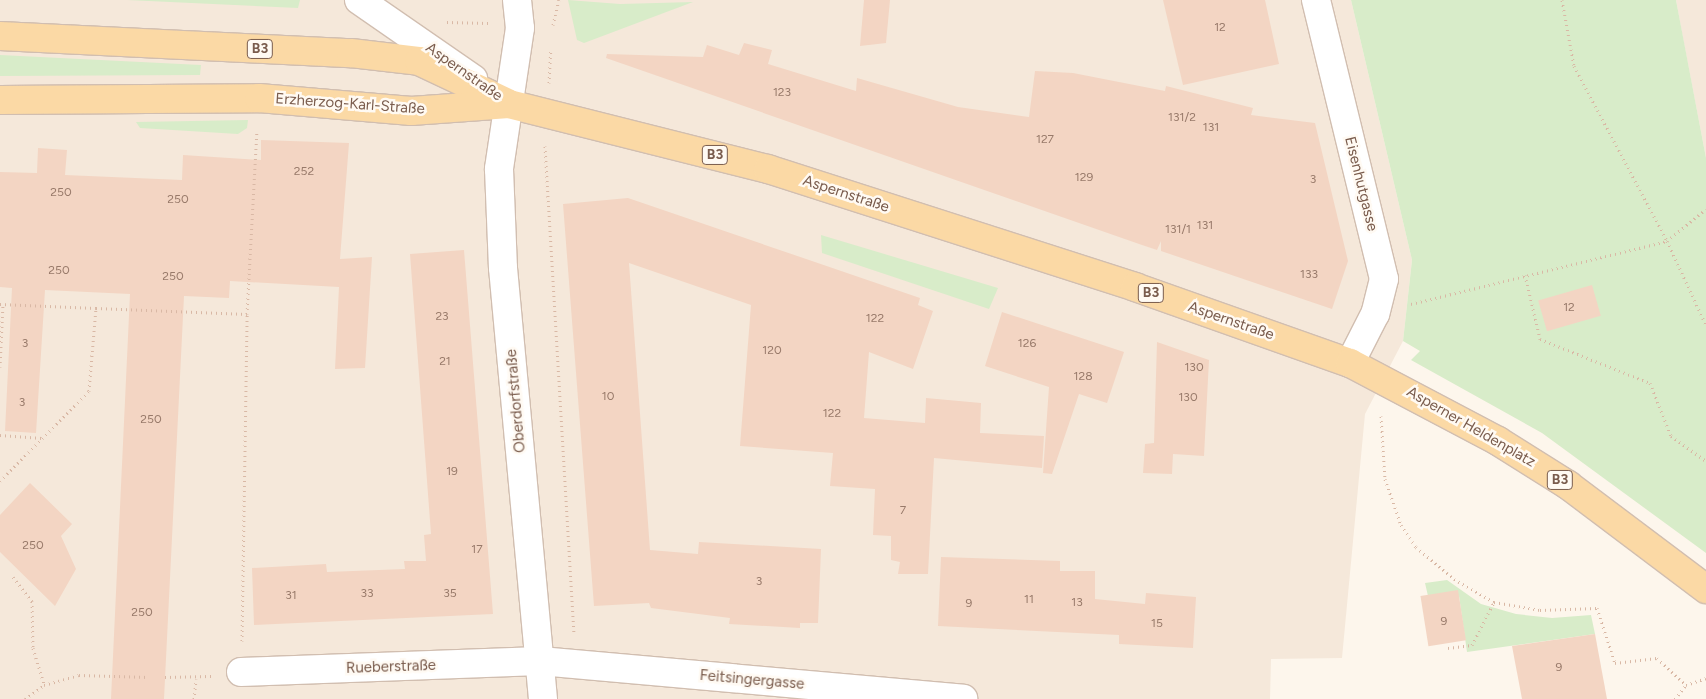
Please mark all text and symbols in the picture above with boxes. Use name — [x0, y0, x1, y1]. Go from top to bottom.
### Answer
house number: 12 — [1214, 21, 1226, 35]
road number: B3 — [246, 38, 274, 61]
street label: Aspernstraße — [422, 39, 506, 105]
house number: 123 — [773, 86, 791, 100]
street label: Erzherzog-Karl-Straße — [275, 90, 425, 118]
house number: 131/2 — [1168, 111, 1196, 125]
house number: 131 — [1203, 121, 1219, 135]
house number: 127 — [1036, 133, 1054, 147]
street label: Eisenhutgasse — [1341, 135, 1381, 233]
road number: B3 — [701, 144, 729, 166]
house number: 252 — [294, 165, 314, 179]
house number: 129 — [1075, 171, 1093, 185]
street label: Aspernstraße — [801, 172, 891, 216]
house number: 3 — [1310, 173, 1316, 187]
house number: 250 — [50, 186, 72, 200]
house number: 250 — [167, 193, 189, 207]
house number: 131 — [1197, 219, 1213, 233]
house number: 131/1 — [1165, 223, 1191, 237]
house number: 250 — [48, 264, 70, 278]
house number: 133 — [1300, 268, 1318, 282]
house number: 250 — [162, 270, 184, 284]
road number: B3 — [1137, 282, 1165, 304]
street label: Aspernstraße — [1186, 298, 1276, 344]
house number: 12 — [1563, 301, 1575, 315]
house number: 23 — [435, 310, 449, 324]
house number: 122 — [866, 312, 884, 326]
house number: 3 — [22, 337, 28, 351]
house number: 126 — [1018, 337, 1036, 351]
house number: 120 — [762, 344, 782, 358]
street label: Oberdorfstraße — [503, 349, 529, 453]
house number: 21 — [439, 355, 451, 369]
house number: 130 — [1184, 361, 1204, 375]
house number: 128 — [1073, 370, 1093, 384]
street label: Asperner Heldenplatz — [1403, 383, 1539, 471]
house number: 10 — [602, 390, 614, 404]
house number: 130 — [1178, 391, 1198, 405]
house number: 3 — [19, 396, 25, 410]
house number: 122 — [823, 407, 841, 421]
house number: 250 — [140, 413, 162, 427]
house number: 19 — [446, 465, 458, 479]
road number: B3 — [1546, 468, 1574, 492]
house number: 7 — [900, 504, 906, 518]
house number: 250 — [22, 539, 44, 553]
house number: 17 — [471, 543, 483, 557]
house number: 3 — [756, 575, 762, 589]
house number: 33 — [360, 587, 374, 601]
house number: 35 — [443, 587, 457, 601]
house number: 31 — [285, 589, 297, 603]
house number: 11 — [1024, 593, 1034, 607]
house number: 13 — [1071, 596, 1083, 610]
house number: 9 — [966, 597, 972, 611]
house number: 250 — [131, 606, 153, 620]
house number: 9 — [1441, 615, 1447, 629]
house number: 15 — [1151, 617, 1163, 631]
street label: Rueberstraße — [346, 656, 436, 678]
house number: 9 — [1556, 661, 1562, 675]
street label: Feitsingergasse — [699, 666, 805, 694]

